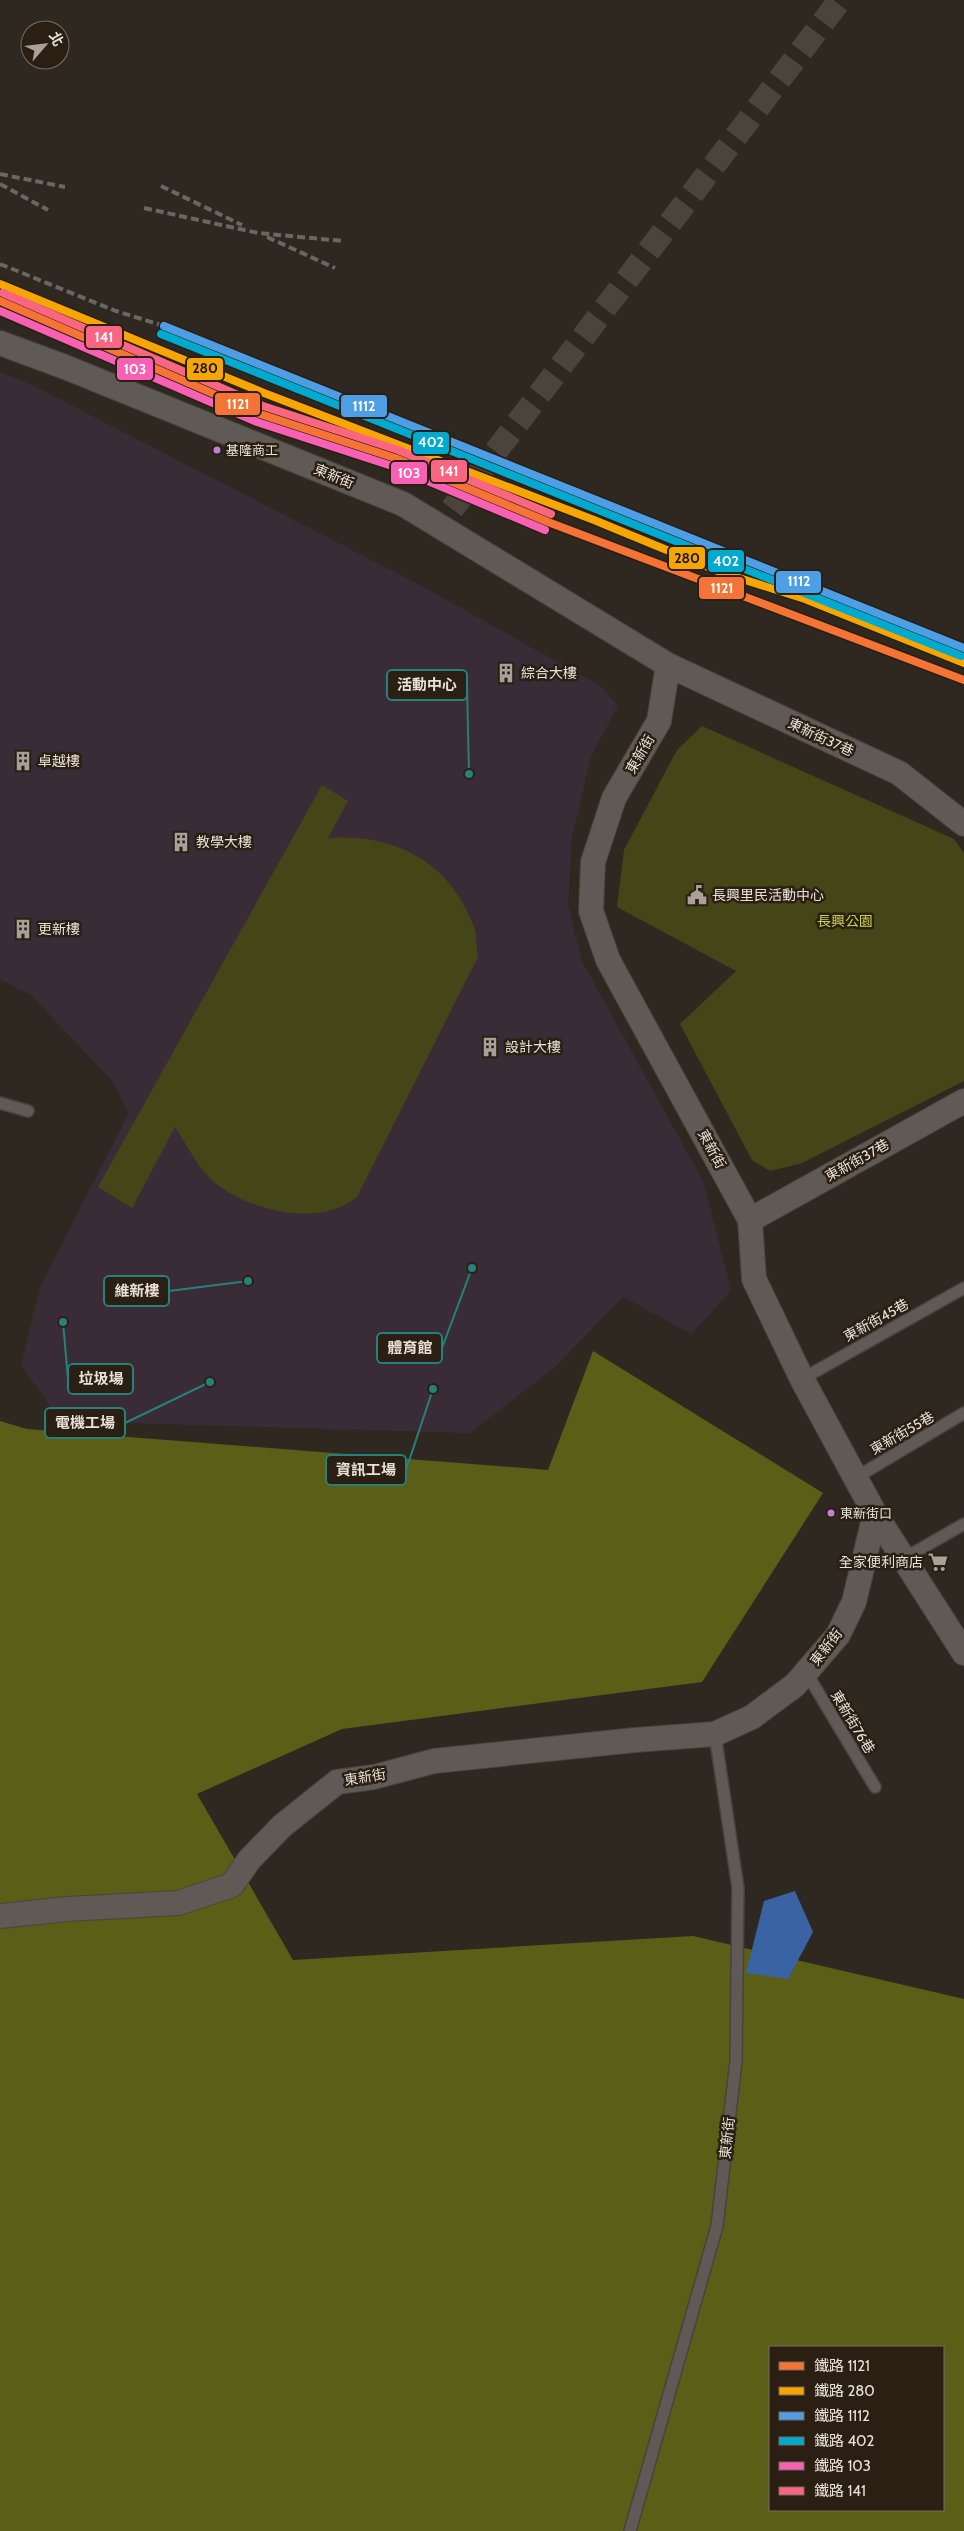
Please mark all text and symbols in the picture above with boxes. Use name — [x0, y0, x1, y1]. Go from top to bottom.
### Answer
north arrow — [20, 20, 70, 70]
text: 北 — [45, 28, 68, 49]
line badge: 141 — [85, 325, 123, 349]
text: 141 — [95, 328, 113, 346]
line badge: 103 — [116, 357, 154, 381]
line badge: 280 — [186, 357, 224, 381]
text: 280 — [192, 359, 218, 377]
text: 103 — [124, 360, 146, 378]
line badge: 1121 — [214, 392, 261, 416]
line badge: 1112 — [340, 394, 388, 418]
text: 1121 — [227, 395, 249, 413]
text: 1112 — [353, 397, 375, 415]
line badge: 402 — [412, 431, 450, 455]
text: 402 — [418, 433, 444, 451]
place label: 基隆商工 — [226, 442, 278, 458]
marker: 基隆商工 — [212, 445, 222, 455]
line badge: 141 — [430, 459, 468, 483]
street label: 東新街 — [311, 460, 357, 492]
line badge: 103 — [390, 461, 428, 485]
text: 141 — [440, 462, 458, 480]
text: 103 — [398, 464, 420, 482]
line badge: 280 — [668, 546, 706, 570]
text: 280 — [674, 549, 700, 567]
line badge: 402 — [707, 549, 745, 573]
text: 402 — [713, 552, 739, 570]
line badge: 1112 — [775, 570, 822, 594]
text: 1112 — [788, 572, 810, 590]
line badge: 1121 — [698, 576, 745, 600]
text: 1121 — [711, 579, 733, 597]
building icon: 綜合大樓 — [495, 662, 517, 684]
place label: 綜合大樓 — [521, 664, 577, 682]
callout: 活動中心 — [387, 670, 467, 700]
text: 活動中心 — [397, 676, 457, 694]
street label: 東新街37巷 — [785, 714, 857, 760]
street label: 東新街 — [622, 731, 658, 777]
building icon: 卓越樓 — [12, 750, 34, 772]
place label: 卓越樓 — [38, 752, 80, 770]
building icon: 教學大樓 — [170, 831, 192, 853]
place label: 教學大樓 — [196, 833, 252, 851]
public building icon: 長興里民活動中心 — [686, 884, 708, 906]
place label: 長興里民活動中心 — [712, 886, 824, 904]
park label: 長興公園 — [817, 912, 873, 930]
building icon: 更新樓 — [12, 918, 34, 940]
place label: 更新樓 — [38, 920, 80, 938]
building icon: 設計大樓 — [479, 1036, 501, 1058]
place label: 設計大樓 — [505, 1038, 561, 1056]
street label: 東新街 — [694, 1126, 730, 1172]
street label: 東新街37巷 — [822, 1135, 892, 1185]
callout: 維新樓 — [104, 1276, 169, 1306]
text: 維新樓 — [114, 1282, 160, 1300]
street label: 東新街45巷 — [840, 1295, 912, 1345]
callout: 體育館 — [377, 1333, 442, 1363]
text: 體育館 — [387, 1339, 433, 1357]
callout: 垃圾場 — [68, 1364, 133, 1394]
text: 垃圾場 — [78, 1370, 124, 1388]
street label: 東新街55巷 — [867, 1407, 937, 1459]
callout: 電機工場 — [45, 1408, 125, 1438]
text: 電機工場 — [55, 1414, 115, 1432]
callout: 資訊工場 — [326, 1455, 406, 1485]
text: 資訊工場 — [336, 1461, 396, 1479]
place label: 東新街口 — [840, 1505, 892, 1521]
marker: 東新街口 — [826, 1508, 836, 1518]
supermarket icon: 全家便利商店 — [927, 1551, 949, 1573]
place label: 全家便利商店 — [839, 1553, 923, 1571]
street label: 東新街 — [806, 1625, 846, 1669]
street label: 東新街76巷 — [827, 1687, 879, 1757]
street label: 東新街 — [343, 1765, 387, 1789]
street label: 東新街 — [716, 2116, 738, 2160]
legend — [769, 2346, 944, 2511]
text: 鐵路 1121 — [814, 2357, 870, 2375]
text: 鐵路 280 — [814, 2382, 875, 2400]
text: 鐵路 1112 — [814, 2407, 870, 2425]
text: 鐵路 402 — [814, 2432, 875, 2450]
text: 鐵路 103 — [814, 2457, 871, 2475]
text: 鐵路 141 — [814, 2482, 866, 2500]

